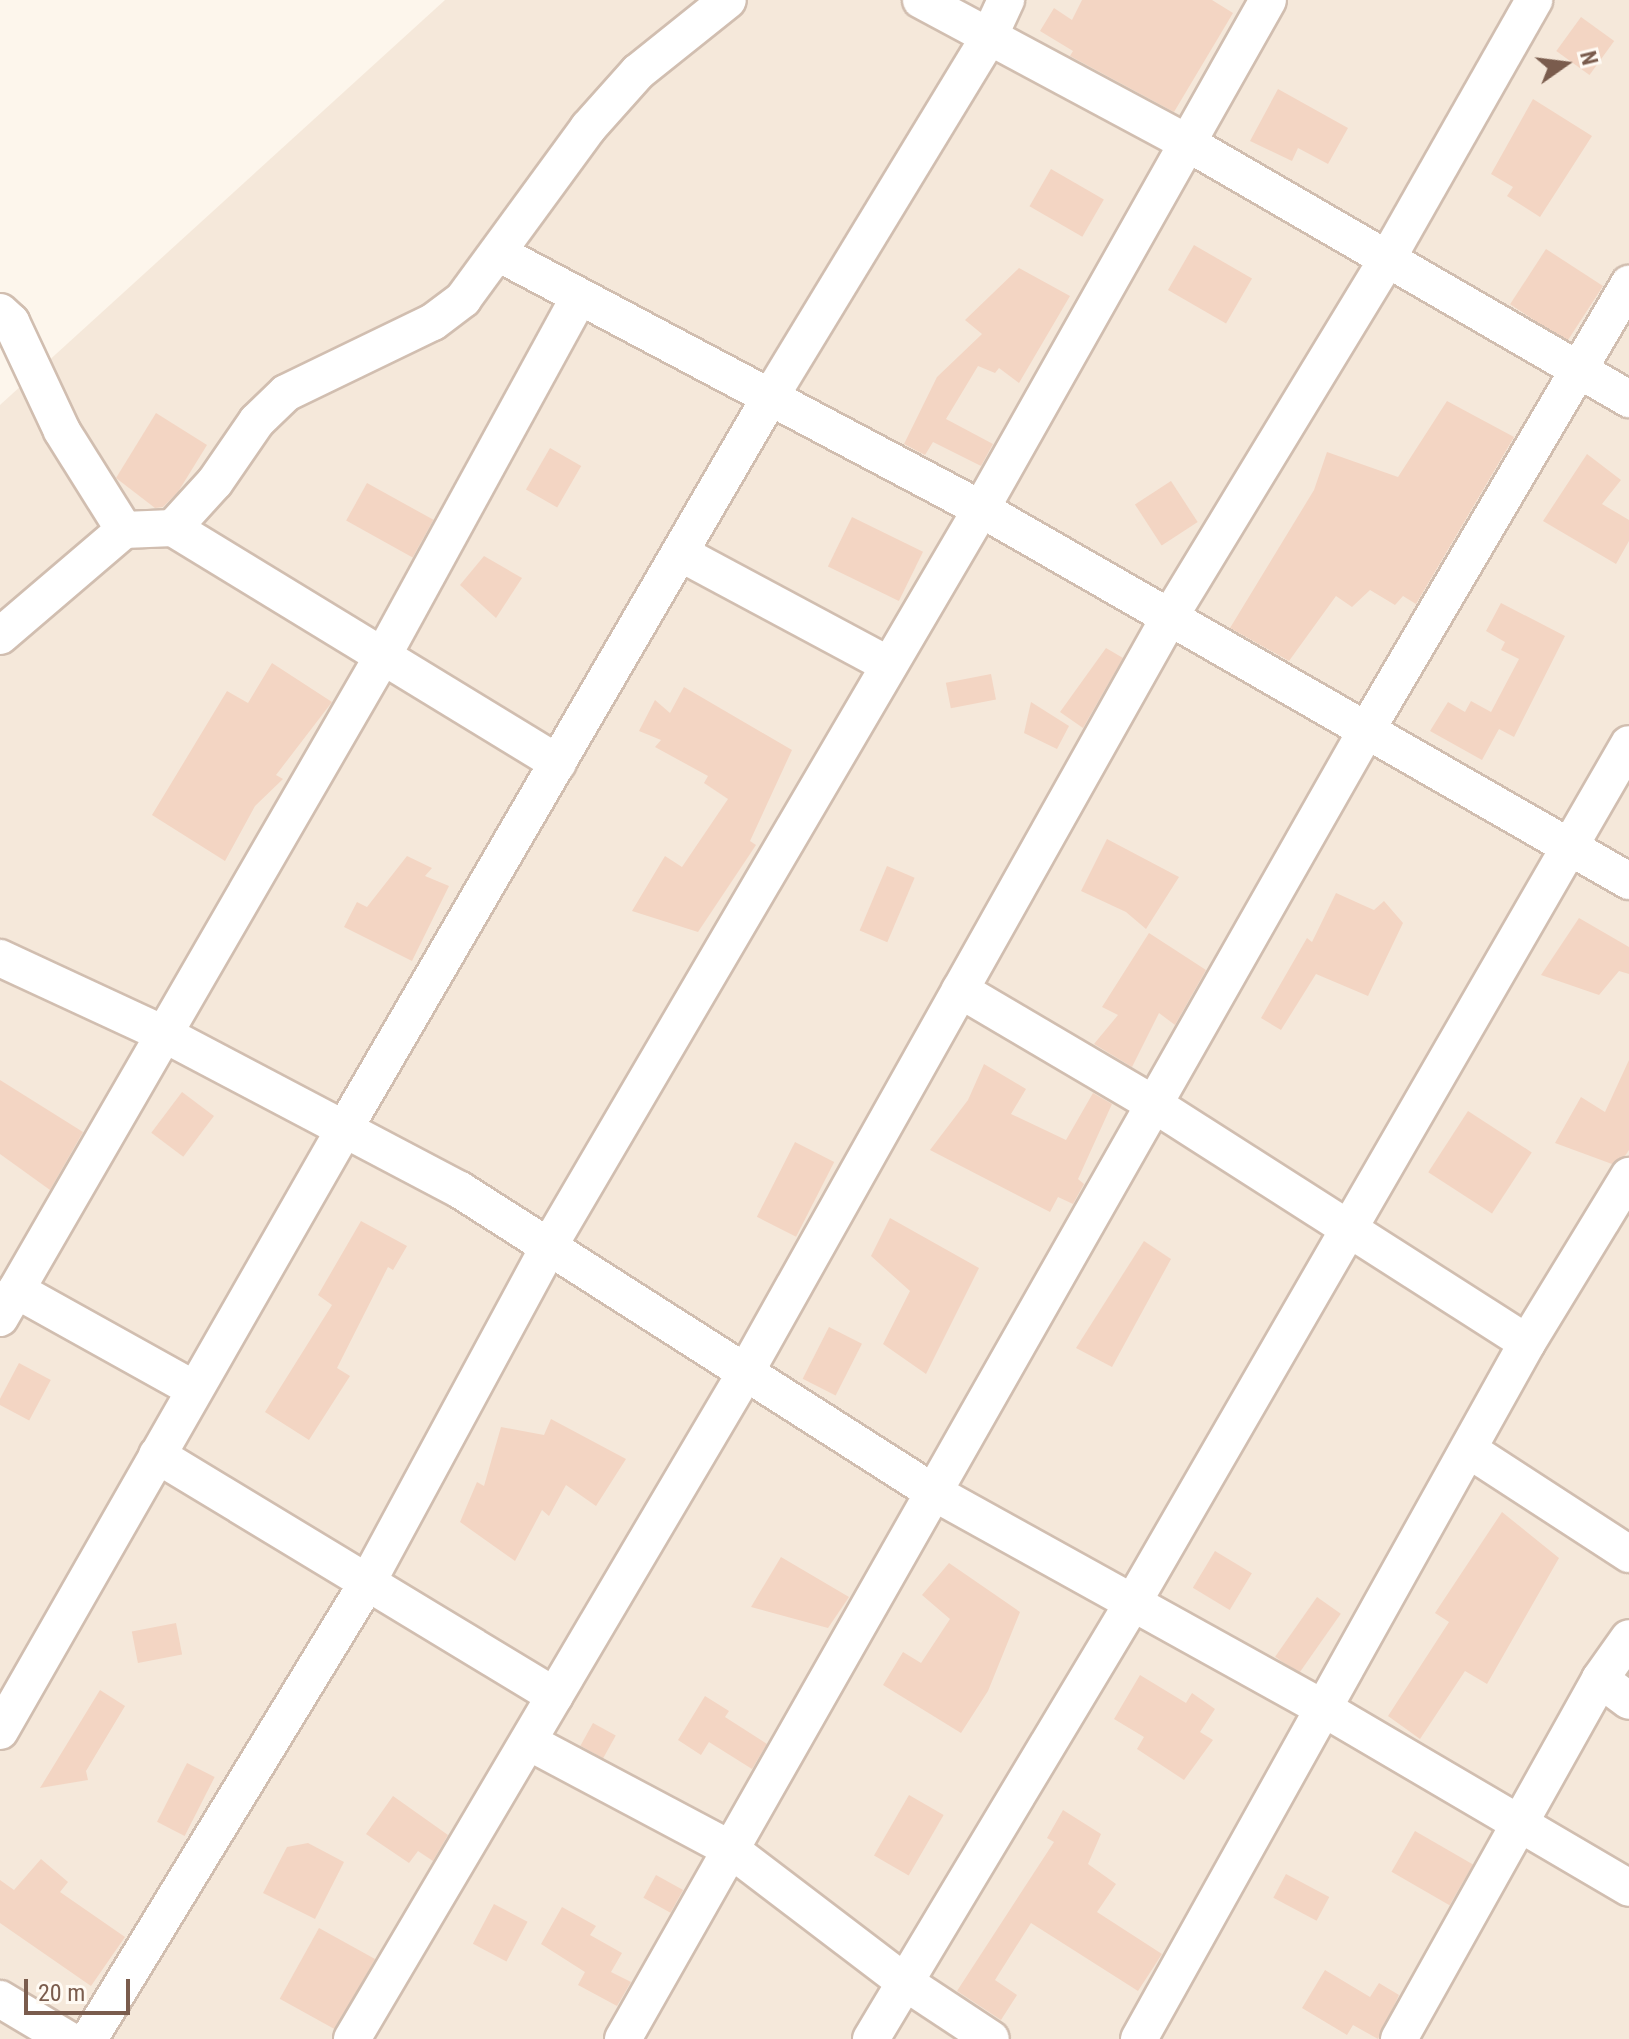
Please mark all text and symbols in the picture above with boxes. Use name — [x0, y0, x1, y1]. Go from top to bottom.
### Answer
north arrow — [1525, 24, 1605, 104]
text: N — [1575, 48, 1603, 68]
scale bar — [28, 1963, 134, 2013]
text: 20 m — [38, 1979, 85, 2007]

